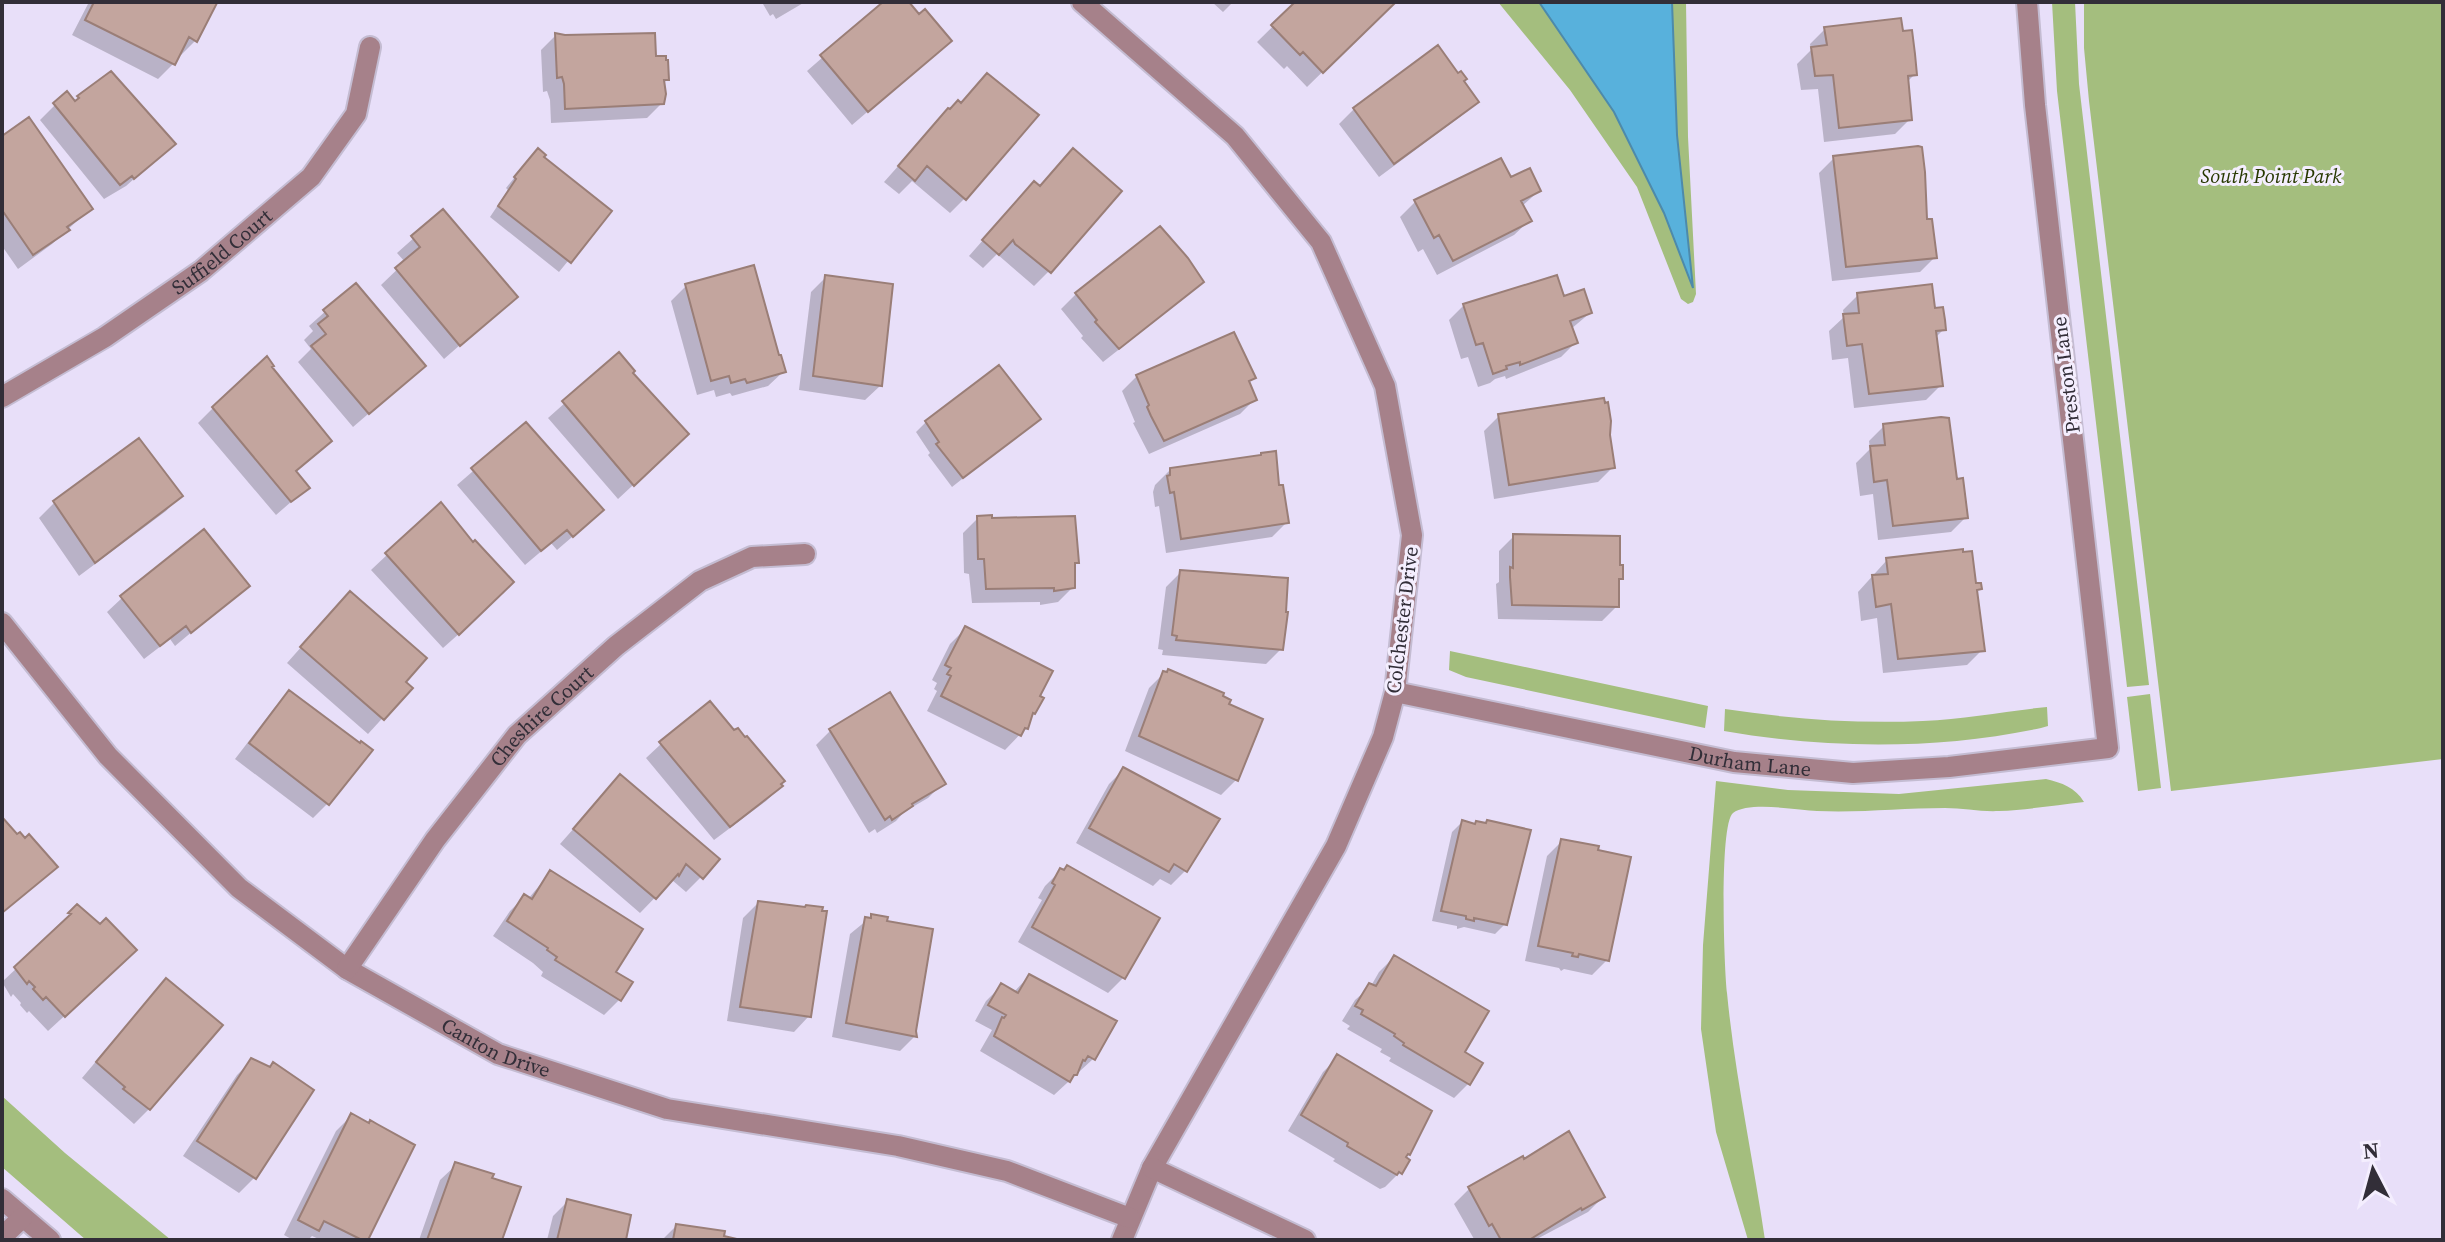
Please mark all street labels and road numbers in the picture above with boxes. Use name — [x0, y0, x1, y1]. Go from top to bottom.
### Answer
street label: Suffield Court — [166, 202, 279, 301]
street label: Preston Lane — [2045, 315, 2087, 435]
street label: Colchester Drive — [1379, 545, 1425, 695]
street label: Cheshire Court — [483, 659, 600, 773]
street label: Durham Lane — [1686, 739, 1812, 783]
street label: Canton Drive — [436, 1011, 554, 1084]

